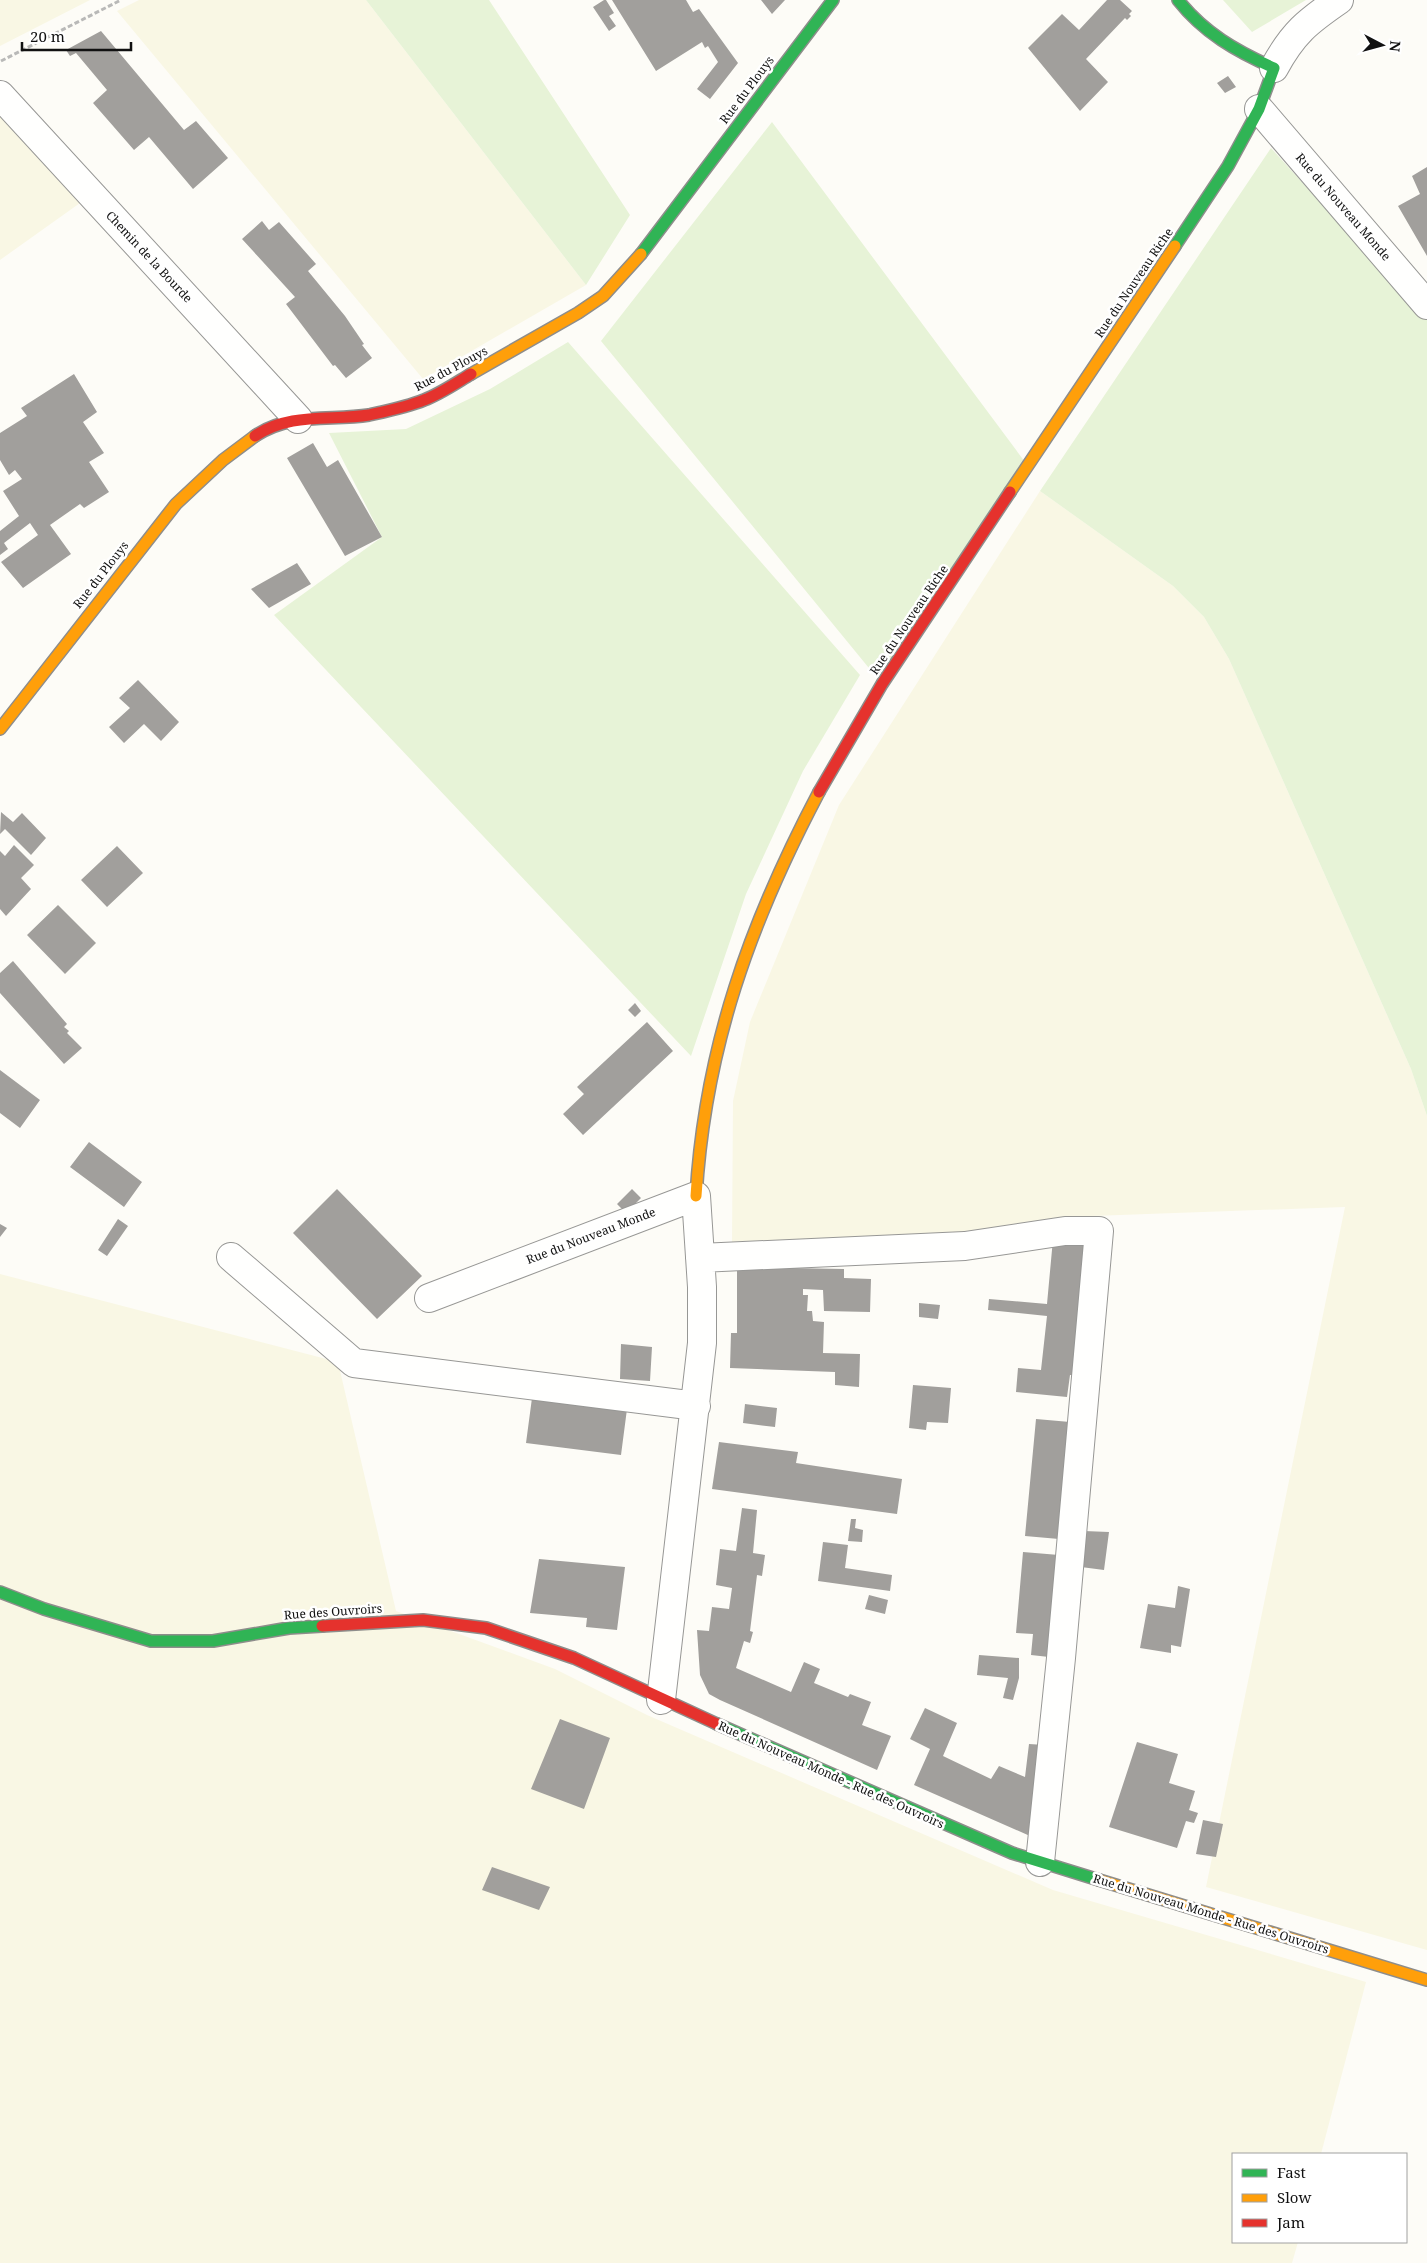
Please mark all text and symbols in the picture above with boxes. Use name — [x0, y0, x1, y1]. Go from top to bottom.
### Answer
scale bar — [22, 20, 131, 52]
north arrow — [1357, 20, 1407, 70]
text: 20 m — [30, 26, 65, 46]
text: N — [1385, 40, 1405, 53]
street label: Rue du Plouys — [715, 52, 778, 127]
street label: Rue du Nouveau Monde — [1292, 149, 1395, 264]
street label: Chemin de la Bourde — [102, 207, 196, 306]
street label: Rue du Nouveau Riche — [1090, 224, 1177, 341]
street label: Rue du Plouys — [411, 342, 490, 395]
street label: Rue du Plouys — [69, 538, 132, 612]
street label: Rue du Nouveau Riche — [865, 561, 952, 678]
street label: Rue du Nouveau Monde — [524, 1203, 658, 1268]
street label: Rue des Ouvroirs — [283, 1600, 383, 1623]
street label: Rue du Nouveau Monde - Rue des Ouvroirs — [716, 1717, 947, 1832]
street label: Rue du Nouveau Monde - Rue des Ouvroirs — [1091, 1869, 1331, 1958]
legend — [1232, 2153, 1407, 2243]
text: Fast — [1277, 2162, 1306, 2182]
text: Slow — [1277, 2187, 1311, 2207]
text: Jam — [1276, 2212, 1305, 2232]

